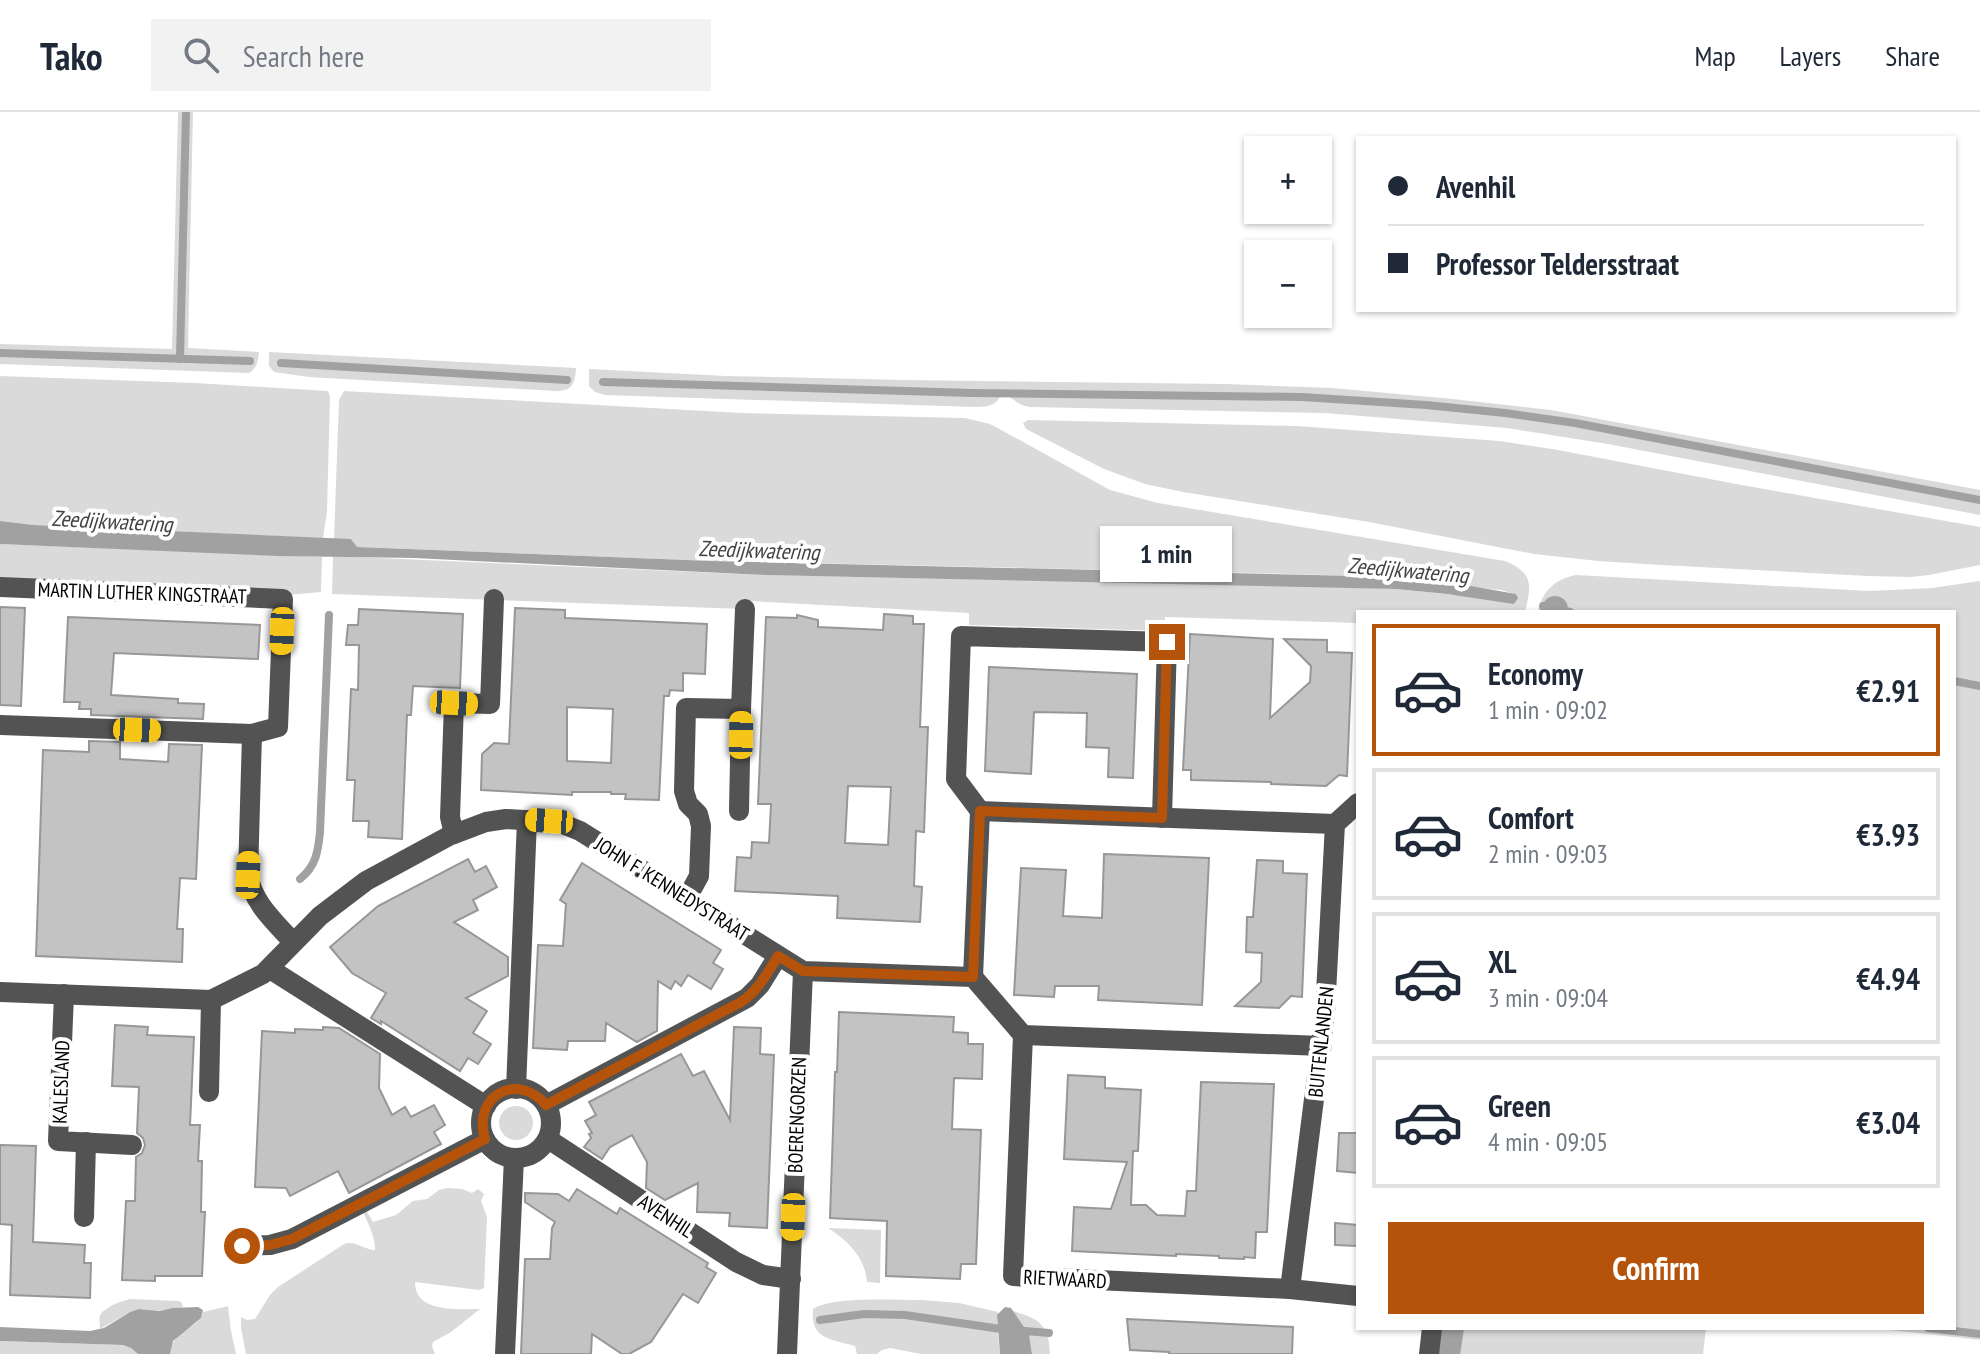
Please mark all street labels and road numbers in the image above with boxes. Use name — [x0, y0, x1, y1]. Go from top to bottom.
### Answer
street label: MARTIN LUTHER KINGSTRAAT — [37, 576, 247, 610]
street label: JOHN F. KENNEDYSTRAAT — [589, 831, 754, 947]
street label: BUITENLANDEN — [1302, 985, 1340, 1099]
street label: KALESLAND — [47, 1040, 75, 1124]
street label: BOERENGORZEN — [782, 1057, 812, 1173]
street label: AVENHIL — [633, 1188, 699, 1244]
street label: RIETWAARD — [1023, 1264, 1107, 1294]

